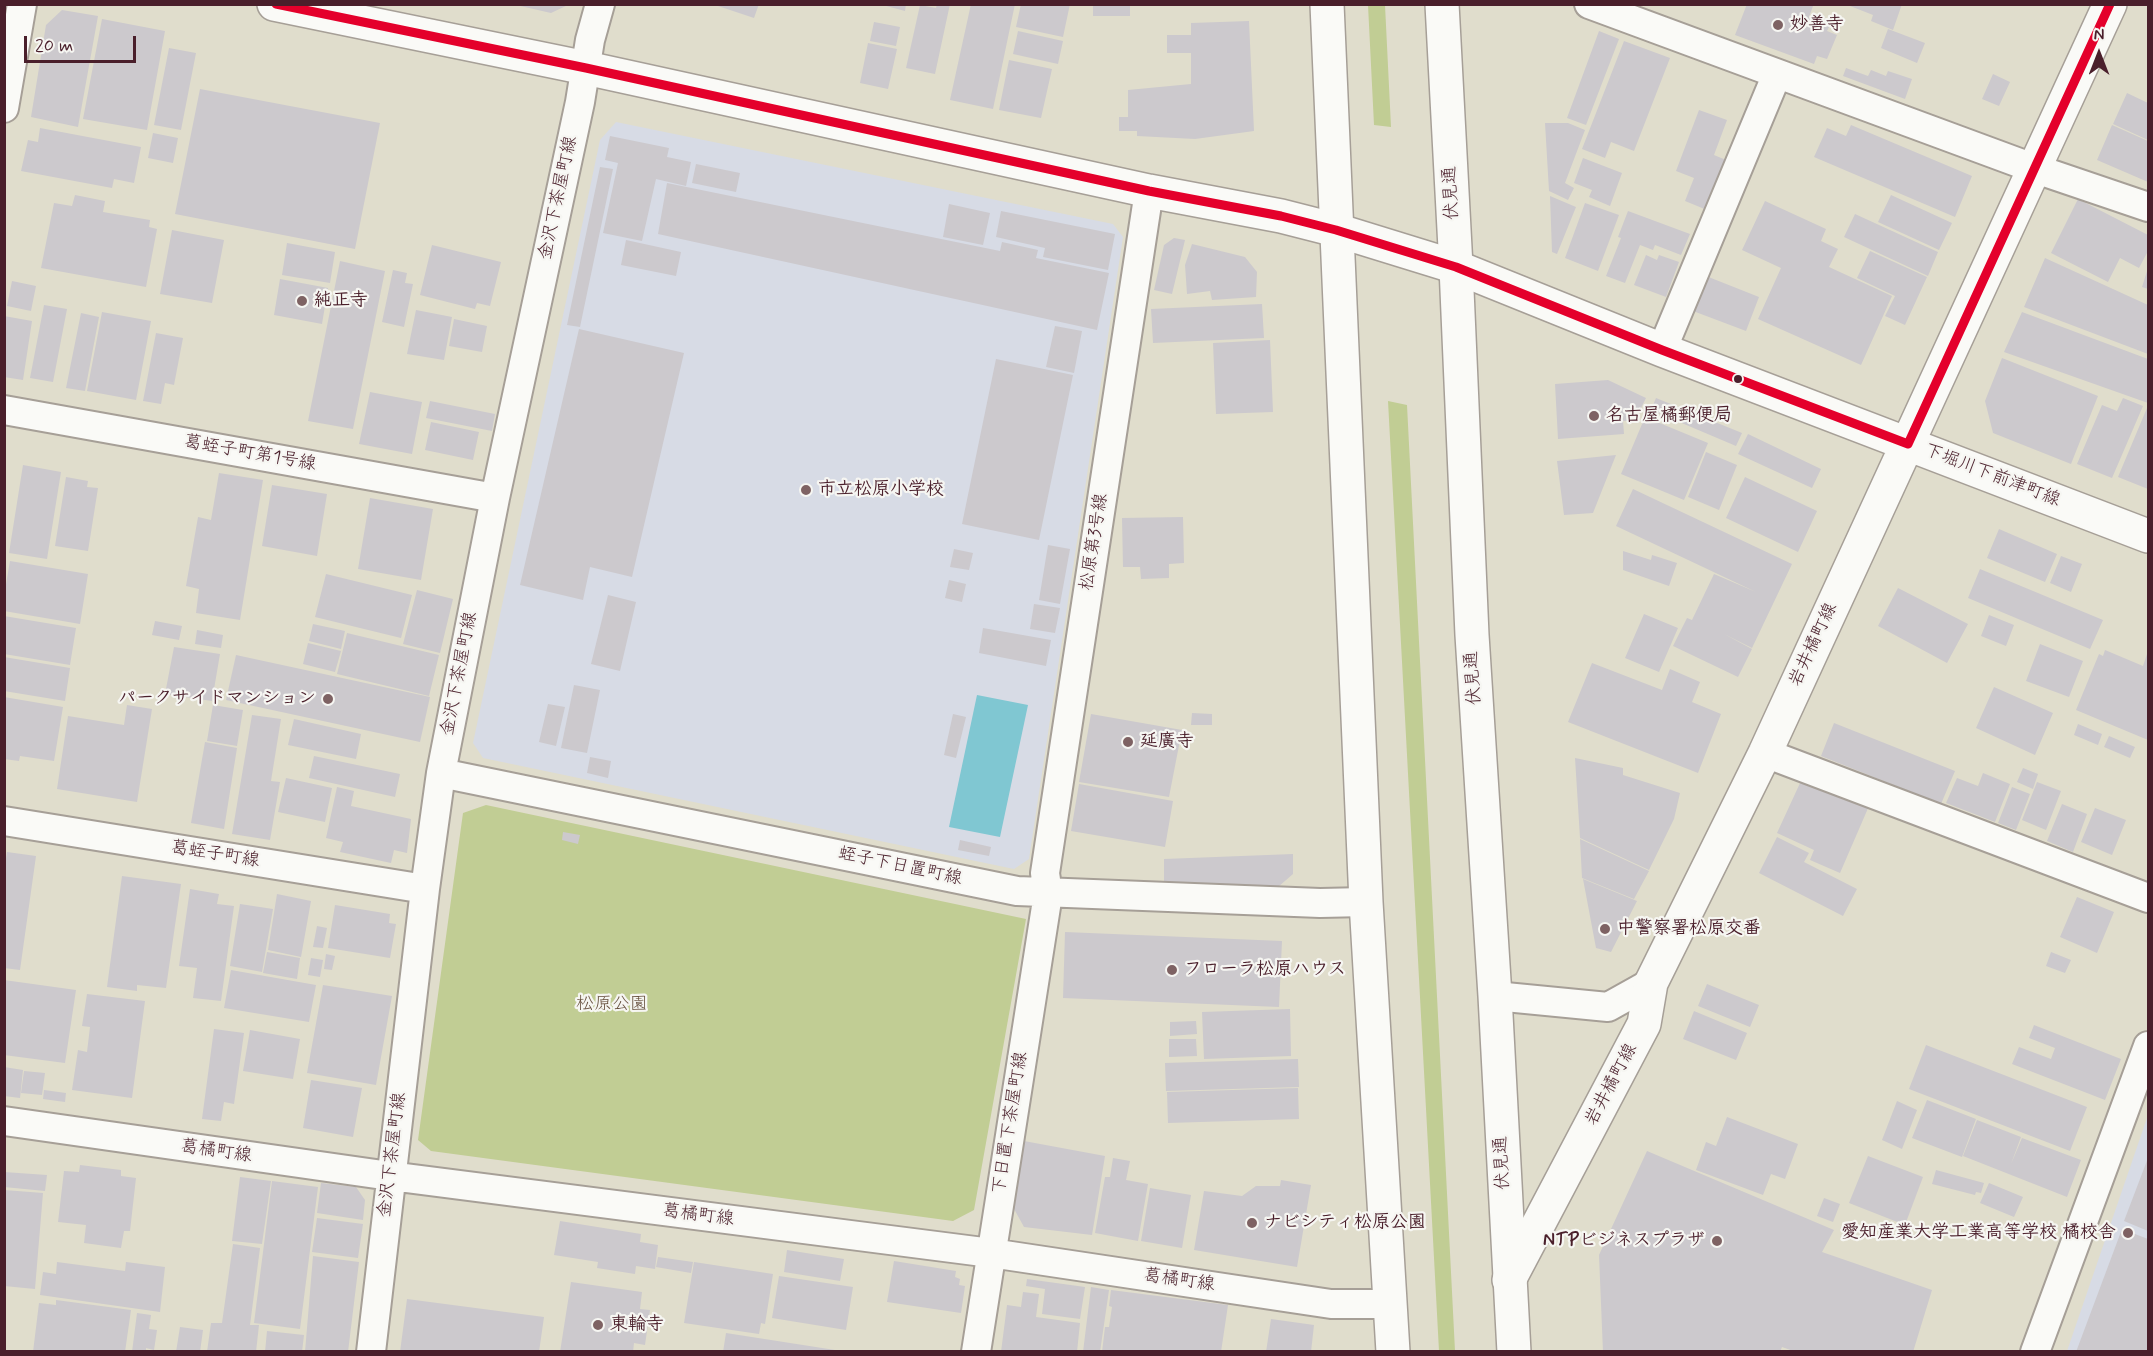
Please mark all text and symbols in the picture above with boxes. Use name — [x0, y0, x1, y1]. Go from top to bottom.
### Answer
place label: 妙善寺 — [1790, 14, 1844, 36]
marker: 妙善寺 — [1771, 18, 1785, 32]
scale bar — [27, 24, 140, 62]
north arrow — [2069, 24, 2129, 84]
text: N — [2094, 25, 2104, 46]
text: 20 m — [35, 34, 73, 58]
street label: 金沢下茶屋町線 — [535, 134, 583, 262]
street label: 伏見通 — [1440, 165, 1464, 221]
place label: 純正寺 — [314, 290, 368, 312]
marker: 純正寺 — [295, 294, 309, 308]
unlabelled marker — [1732, 373, 1744, 385]
place label: 名古屋橘郵便局 — [1606, 405, 1732, 427]
marker: 名古屋橘郵便局 — [1587, 409, 1601, 423]
street label: 葛蛭子町第1号線 — [182, 432, 318, 476]
street label: 下堀川下前津町線 — [1921, 440, 2063, 512]
place label: 市立松原小学校 — [818, 479, 944, 501]
marker: 市立松原小学校 — [799, 483, 813, 497]
street label: 松原第3号線 — [1077, 492, 1113, 592]
street label: 岩井橘町線 — [1785, 600, 1843, 690]
street label: 金沢下茶屋町線 — [437, 610, 483, 738]
street label: 伏見通 — [1461, 650, 1487, 706]
place label: パークサイドマンション — [118, 688, 316, 710]
marker: パークサイドマンション — [321, 692, 335, 706]
place label: 延廣寺 — [1140, 731, 1194, 753]
marker: 延廣寺 — [1121, 735, 1135, 749]
street label: 葛蛭子町線 — [169, 837, 261, 873]
street label: 蛭子下日置町線 — [836, 843, 964, 891]
place label: 中警察署松原交番 — [1617, 918, 1761, 940]
marker: 中警察署松原交番 — [1598, 922, 1612, 936]
place label: フローラ松原ハウス — [1184, 959, 1346, 981]
marker: フローラ松原ハウス — [1165, 963, 1179, 977]
park label: 松原公園 — [576, 994, 648, 1016]
street label: 岩井橘町線 — [1581, 1040, 1643, 1130]
street label: 下日置下茶屋町線 — [989, 1050, 1033, 1196]
street label: 金沢下茶屋町線 — [375, 1091, 411, 1219]
street label: 伏見通 — [1491, 1135, 1515, 1191]
street label: 葛橘町線 — [179, 1136, 253, 1168]
street label: 葛橘町線 — [661, 1201, 735, 1231]
place label: ナビシティ松原公園 — [1264, 1212, 1426, 1234]
marker: ナビシティ松原公園 — [1245, 1216, 1259, 1230]
place label: 愛知産業大学工業高等学校 橘校舎 — [1841, 1222, 2116, 1244]
marker: 愛知産業大学工業高等学校 橘校舎 — [2121, 1226, 2135, 1240]
place label: NTPビジネスプラザ — [1543, 1230, 1705, 1252]
marker: NTPビジネスプラザ — [1710, 1234, 1724, 1248]
street label: 葛橘町線 — [1142, 1265, 1216, 1297]
place label: 東輪寺 — [610, 1314, 664, 1336]
marker: 東輪寺 — [591, 1318, 605, 1332]

